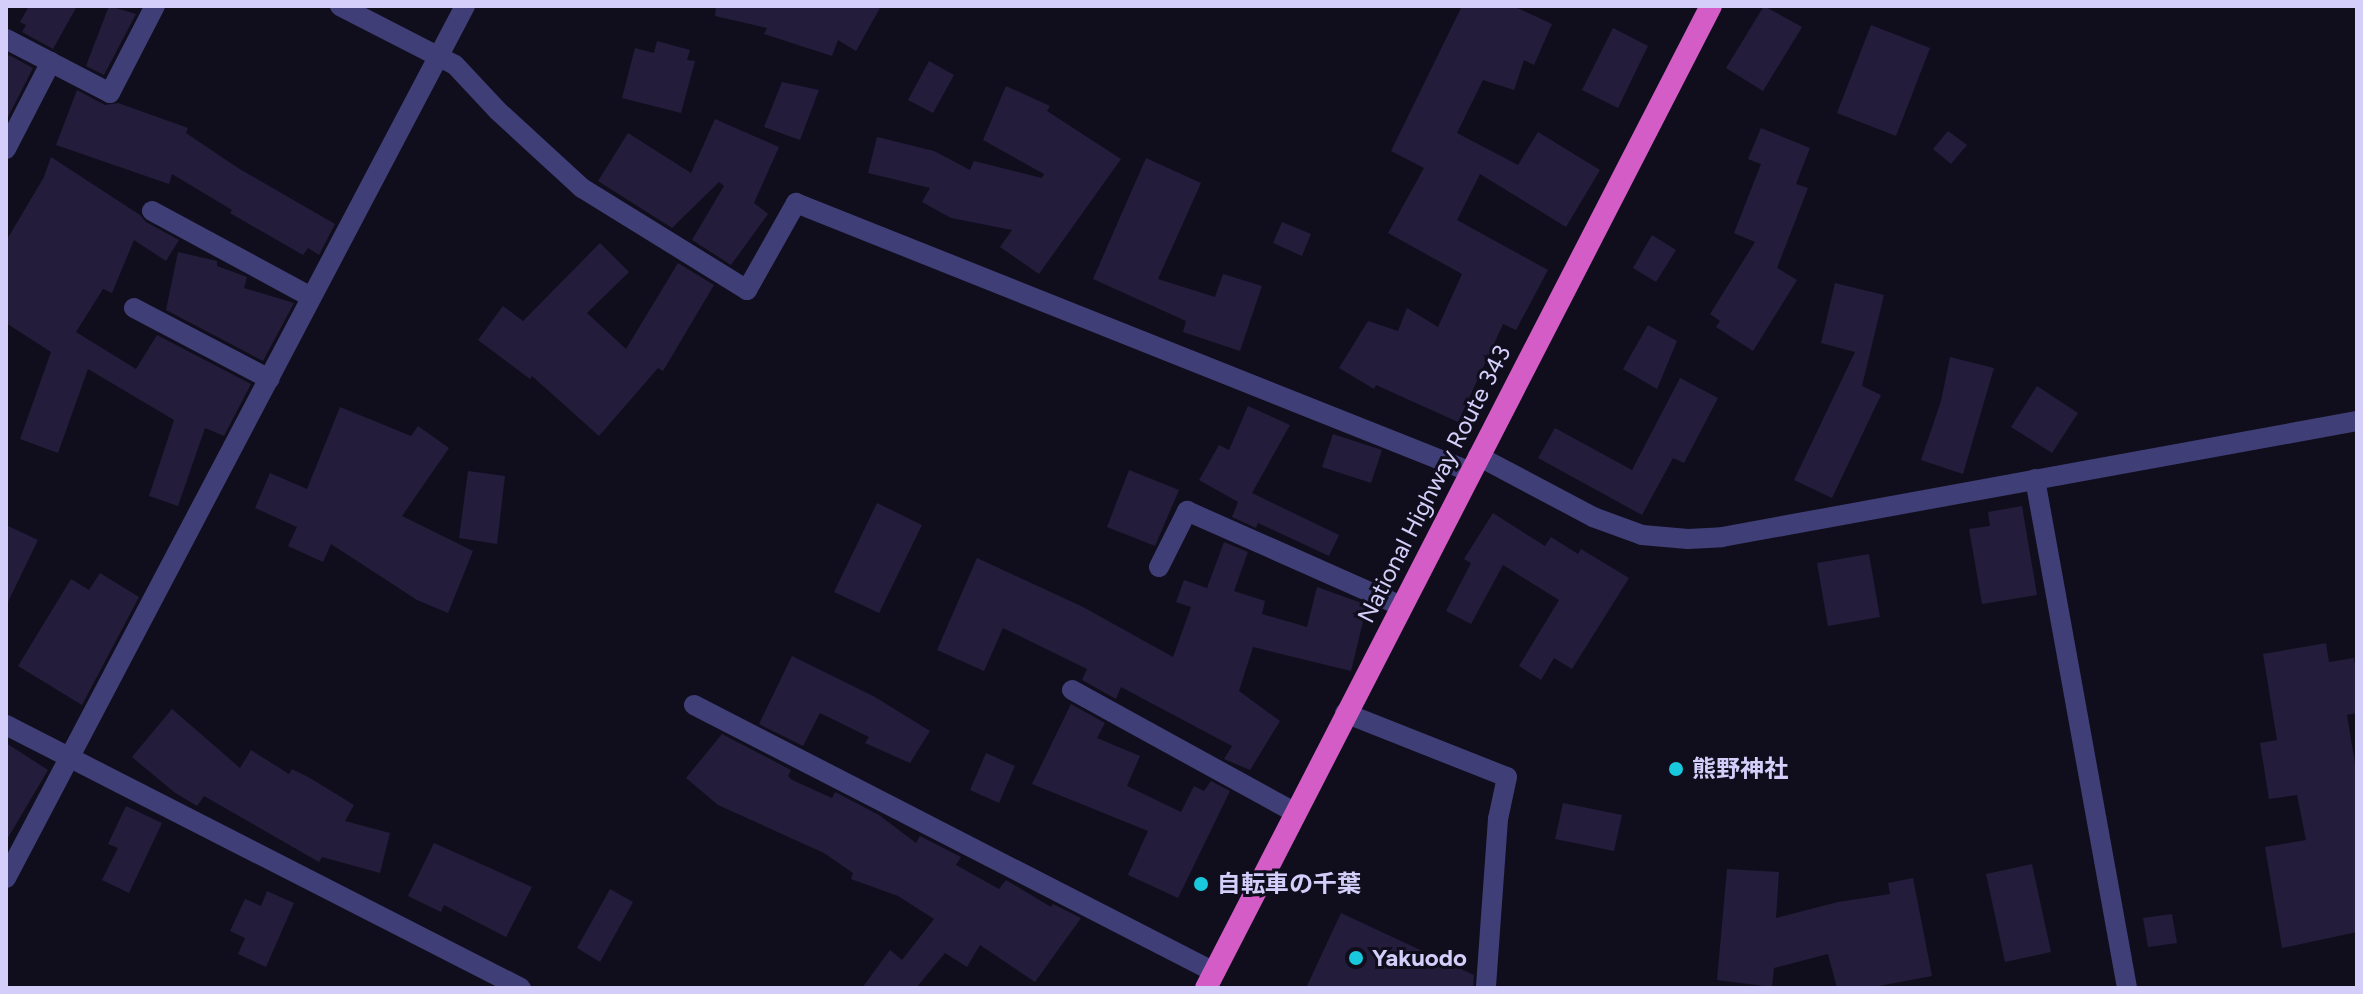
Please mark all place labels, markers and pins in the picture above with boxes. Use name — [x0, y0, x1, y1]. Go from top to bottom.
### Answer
place label: 熊野神社 — [1692, 755, 1788, 783]
marker: 熊野神社 — [1667, 760, 1685, 778]
place label: 自転車の千葉 — [1217, 870, 1361, 898]
marker: 自転車の千葉 — [1192, 875, 1210, 893]
place label: Yakuodo — [1372, 944, 1467, 972]
marker: Yakuodo — [1347, 949, 1365, 967]

